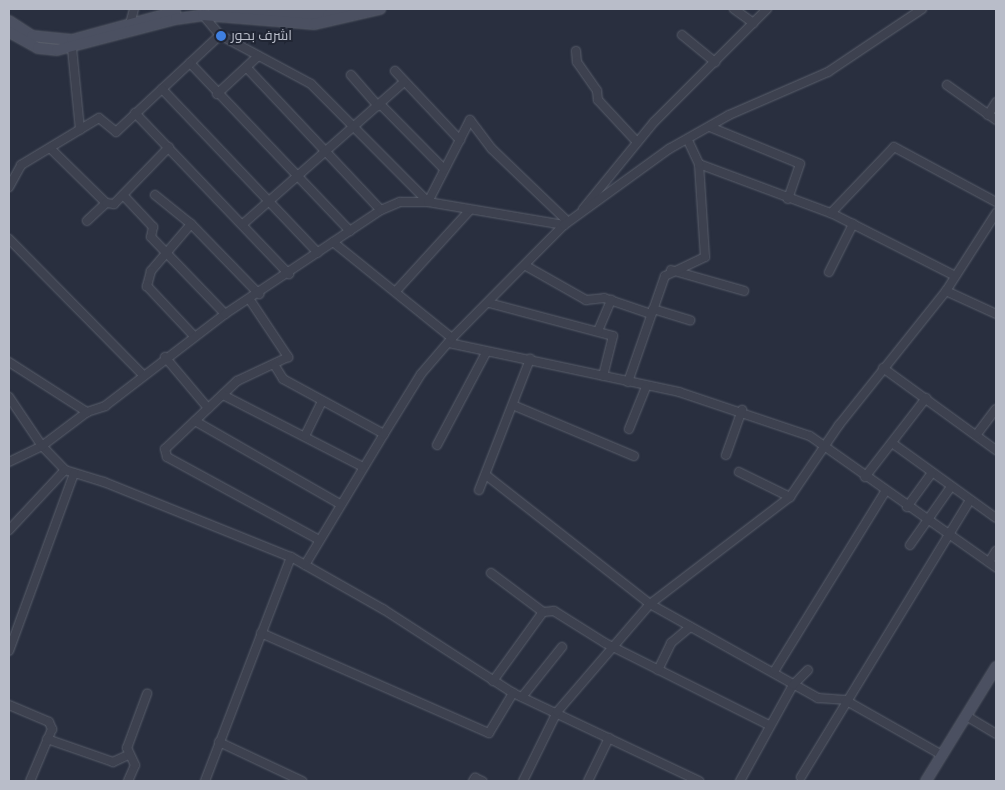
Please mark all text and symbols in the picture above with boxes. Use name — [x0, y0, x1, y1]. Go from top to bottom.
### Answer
place label: اشرف بحور — [231, 28, 292, 44]
marker: اشرف بحور — [215, 30, 227, 42]

